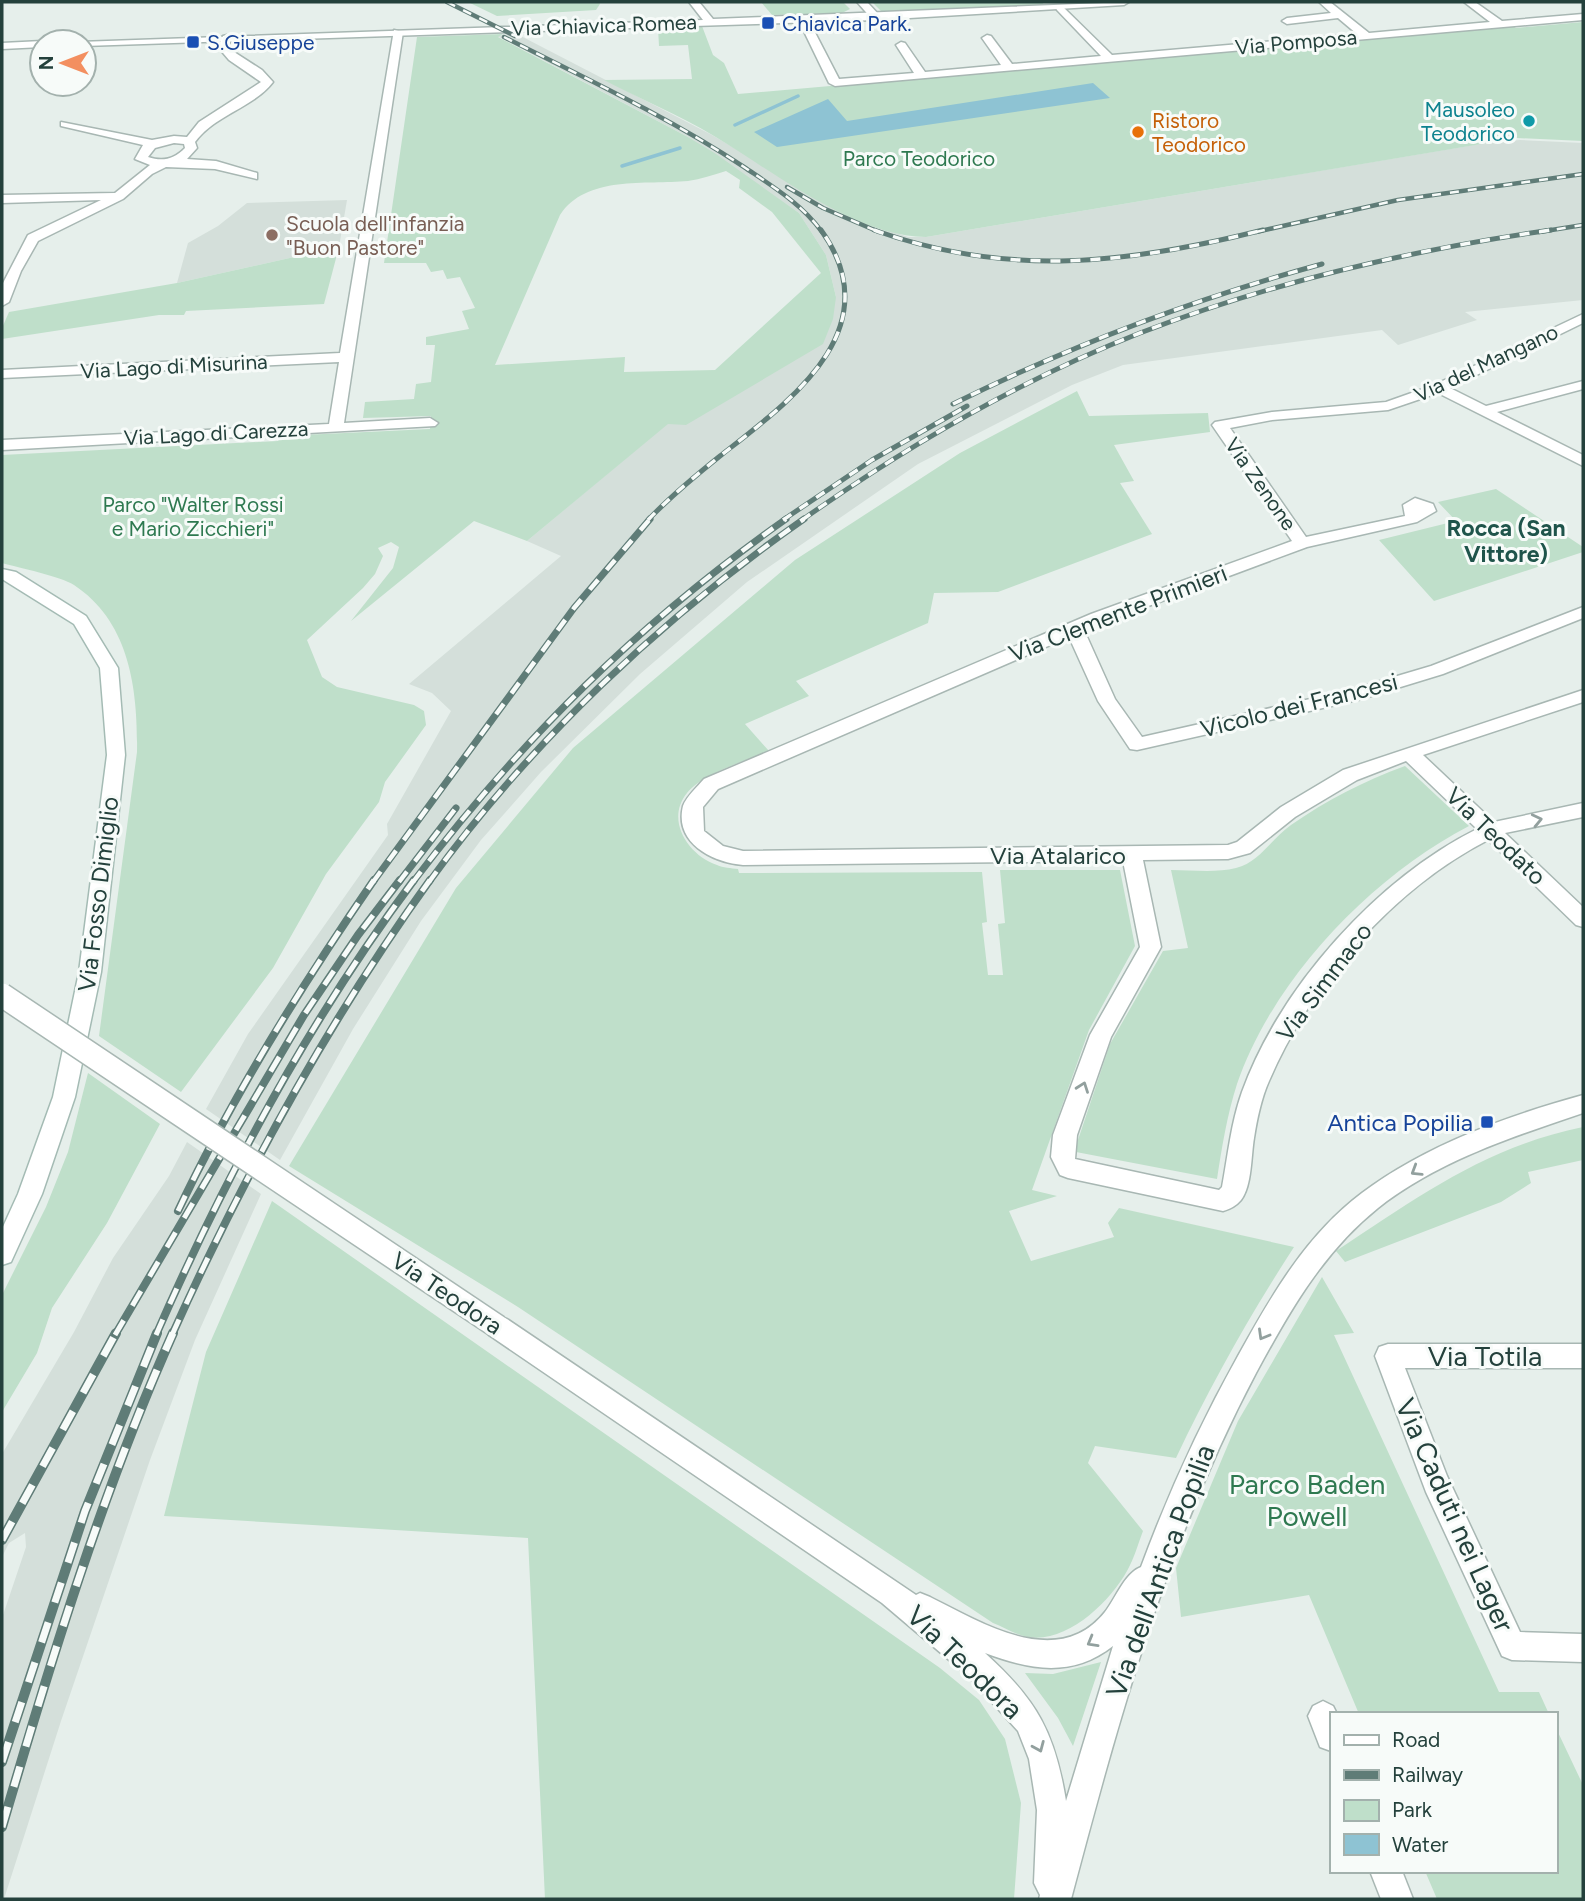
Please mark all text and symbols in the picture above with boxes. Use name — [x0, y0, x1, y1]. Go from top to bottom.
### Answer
street label: Via Chiavica Romea — [511, 9, 697, 41]
place label: Chiavica Park. — [782, 11, 912, 36]
marker: Chiavica Park. — [760, 15, 776, 31]
street label: Via Pomposa — [1234, 24, 1358, 60]
north arrow — [28, 28, 98, 98]
place label: S.Giuseppe — [207, 30, 314, 55]
marker: S.Giuseppe — [185, 34, 201, 50]
text: N — [35, 56, 58, 70]
place label: Mausoleo Teodorico — [1421, 97, 1515, 146]
place label: Ristoro Teodorico — [1152, 108, 1246, 157]
marker: Mausoleo Teodorico — [1521, 113, 1537, 129]
marker: Ristoro Teodorico — [1130, 124, 1146, 140]
park label: Parco Teodorico — [843, 146, 995, 171]
place label: Scuola dell'infanzia "Buon Pastore" — [286, 211, 464, 260]
marker: Scuola dell'infanzia "Buon Pastore" — [264, 227, 280, 243]
street label: Via del Mangano — [1410, 319, 1562, 407]
street label: Via Lago di Misurina — [80, 349, 268, 383]
street label: Via Lago di Carezza — [123, 416, 309, 450]
street label: Via Zenone — [1220, 433, 1302, 535]
park label: Parco "Walter Rossi e Mario Zicchieri" — [102, 492, 284, 541]
district label: Rocca (San Vittore) — [1446, 514, 1566, 568]
street label: Via Clemente Primieri — [1005, 558, 1231, 668]
street label: Vicolo dei Francesi — [1197, 666, 1401, 744]
street label: Via Teodato — [1440, 781, 1552, 891]
street label: Via Fosso Dimiglio — [72, 795, 124, 993]
one-way arrow — [1531, 814, 1543, 829]
street label: Via Atalarico — [990, 841, 1126, 870]
street label: Via Simmaco — [1270, 917, 1378, 1047]
one-way arrow — [1074, 1082, 1088, 1094]
place label: Antica Popilia — [1327, 1108, 1473, 1137]
marker: Antica Popilia — [1479, 1114, 1495, 1130]
one-way arrow — [1410, 1162, 1423, 1175]
street label: Via Teodora — [386, 1245, 508, 1341]
one-way arrow — [1258, 1328, 1271, 1341]
street label: Via Totila — [1428, 1339, 1542, 1373]
street label: Via Caduti nei Lager — [1388, 1393, 1522, 1637]
street label: Via dell'Antica Popilia — [1098, 1440, 1222, 1702]
park label: Parco Baden Powell — [1229, 1467, 1385, 1533]
street label: Via Teodora — [900, 1598, 1030, 1726]
one-way arrow — [1087, 1634, 1100, 1647]
legend — [1330, 1712, 1557, 1873]
text: Road — [1392, 1727, 1440, 1752]
one-way arrow — [1030, 1740, 1044, 1752]
text: Railway — [1392, 1762, 1463, 1787]
text: Park — [1392, 1797, 1433, 1822]
text: Water — [1392, 1832, 1448, 1857]

